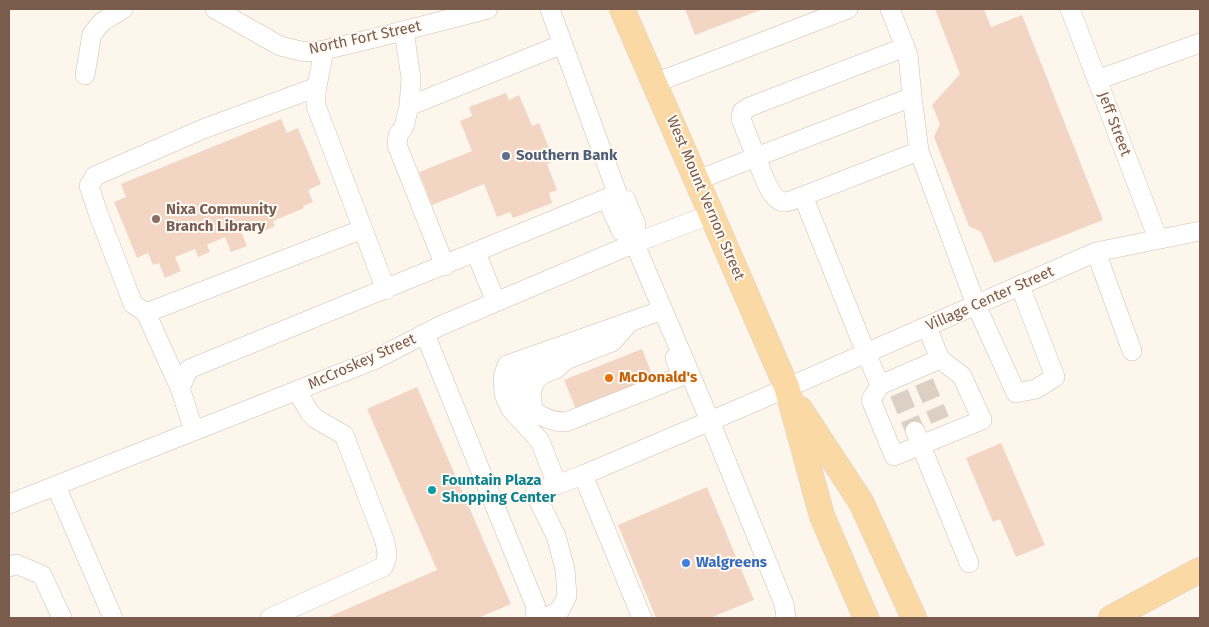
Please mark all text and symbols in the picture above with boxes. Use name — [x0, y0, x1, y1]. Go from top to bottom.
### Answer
street label: North Fort Street — [307, 17, 423, 59]
street label: Jeff Street — [1094, 89, 1134, 159]
street label: West Mount Vernon Street — [662, 113, 748, 283]
place label: Southern Bank — [516, 147, 617, 165]
marker: Southern Bank — [500, 150, 512, 162]
place label: Nixa Community Branch Library — [166, 201, 277, 236]
marker: Nixa Community Branch Library — [150, 213, 162, 225]
street label: Village Center Street — [923, 263, 1057, 335]
street label: McCroskey Street — [305, 330, 419, 394]
place label: McDonald's — [619, 369, 697, 387]
marker: McDonald's — [603, 372, 615, 384]
place label: Fountain Plaza Shopping Center — [442, 472, 556, 507]
marker: Fountain Plaza Shopping Center — [426, 484, 438, 496]
place label: Walgreens — [696, 554, 767, 572]
marker: Walgreens — [680, 557, 692, 569]

